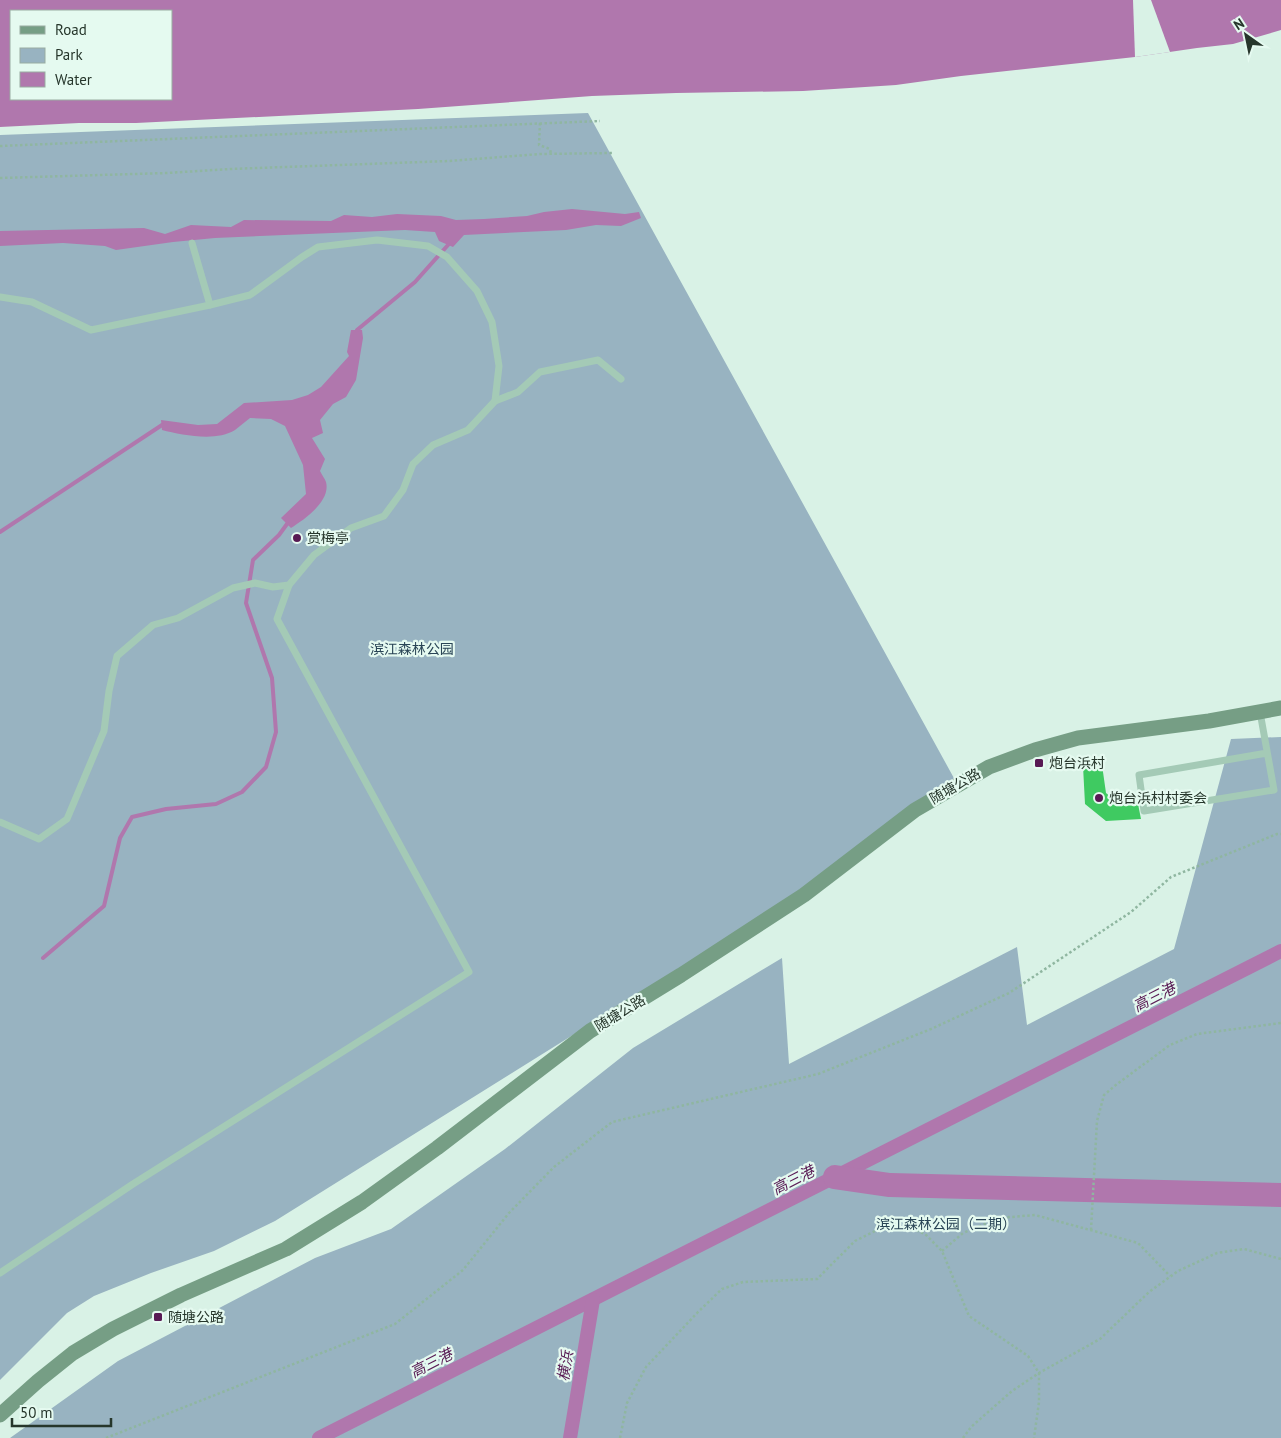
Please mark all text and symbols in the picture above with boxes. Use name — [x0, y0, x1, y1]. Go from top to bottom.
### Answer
legend — [10, 10, 172, 100]
north arrow — [1221, 10, 1271, 60]
text: N — [1230, 14, 1248, 34]
text: Road — [55, 20, 87, 39]
text: Park — [55, 45, 83, 64]
text: Water — [55, 70, 92, 89]
place label: 赏梅亭 — [307, 529, 349, 547]
marker: 赏梅亭 — [291, 532, 303, 544]
park label: 滨江森林公园 — [370, 640, 454, 658]
place label: 炮台浜村 — [1049, 754, 1105, 772]
marker: 炮台浜村 — [1033, 757, 1045, 769]
street label: 随塘公路 — [926, 764, 984, 808]
place label: 炮台浜村村委会 — [1109, 789, 1207, 807]
marker: 炮台浜村村委会 — [1093, 792, 1105, 804]
water label: 高三港 — [1130, 977, 1180, 1016]
street label: 随塘公路 — [591, 991, 649, 1035]
water label: 高三港 — [769, 1160, 819, 1199]
park label: 滨江森林公园（二期） — [876, 1215, 1016, 1233]
place label: 随塘公路 — [168, 1308, 224, 1326]
marker: 随塘公路 — [152, 1311, 164, 1323]
water label: 高三港 — [407, 1343, 457, 1382]
water label: 横浜 — [553, 1348, 577, 1382]
scale bar — [12, 1396, 111, 1428]
text: 50 m — [20, 1403, 53, 1422]

